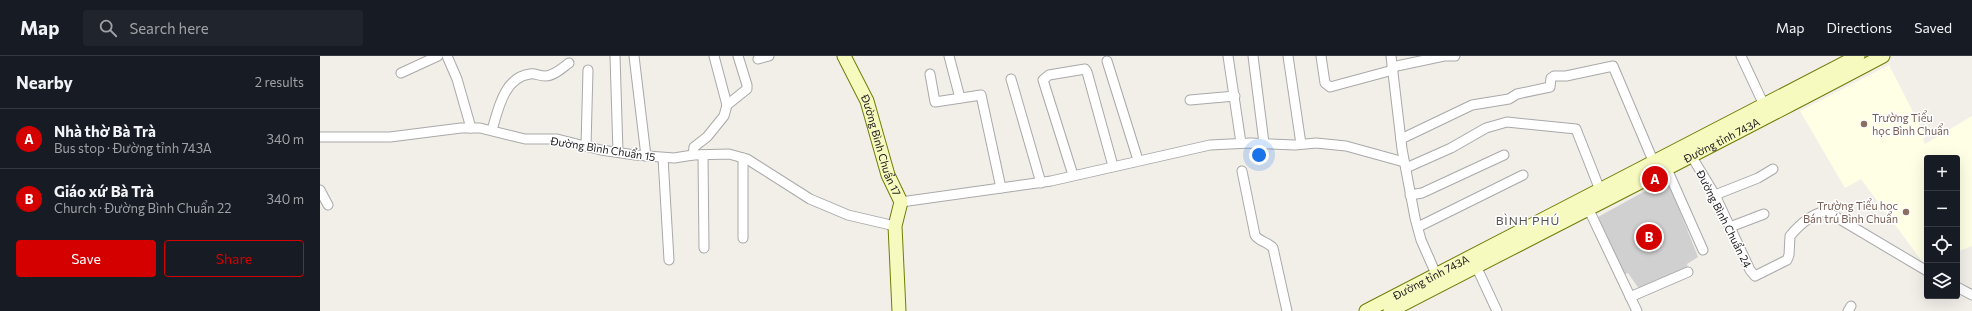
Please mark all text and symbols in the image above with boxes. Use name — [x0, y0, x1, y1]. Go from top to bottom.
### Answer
search box — [83, 10, 363, 46]
text: Map — [20, 16, 59, 39]
icon: search — [97, 17, 119, 39]
text: Search here — [129, 19, 209, 37]
text: Map — [1776, 19, 1805, 36]
text: Directions — [1827, 19, 1892, 36]
text: Saved — [1914, 19, 1952, 36]
text: Nearby — [16, 72, 73, 93]
text: 2 results — [255, 74, 304, 90]
street label: Đường Bình Chuẩn 17 — [858, 91, 904, 198]
place label: Trường Tiểu học Bình Chuẩn — [1872, 110, 1949, 137]
street label: Đường tỉnh 743A — [1680, 115, 1762, 165]
marker: Trường Tiểu học Bình Chuẩn — [1859, 119, 1869, 129]
text: Nhà thờ Bà Trà — [54, 122, 156, 140]
text: A — [24, 131, 34, 147]
text: 340 m — [266, 131, 304, 147]
street label: Đường Bình Chuẩn 15 — [549, 133, 657, 163]
text: Bus stop · Đường tỉnh 743A — [54, 140, 212, 156]
your location — [1249, 145, 1269, 165]
map controls — [1924, 155, 1960, 299]
button: + — [1924, 155, 1960, 191]
pin: A — [1642, 164, 1668, 194]
street label: Đường Bình Chuẩn 24 — [1694, 167, 1756, 270]
text: Giáo xứ Bà Trà — [54, 182, 154, 200]
text: B — [25, 191, 33, 207]
text: 340 m — [266, 191, 304, 207]
button: − — [1924, 191, 1960, 227]
place label: Trường Tiểu học Bán trú Bình Chuẩn — [1803, 198, 1898, 225]
text: Church · Đường Bình Chuẩn 22 — [54, 200, 231, 216]
marker: Trường Tiểu học Bán trú Bình Chuẩn — [1901, 207, 1911, 217]
district label: BÌNH PHÚ — [1496, 213, 1560, 227]
pin: B — [1636, 222, 1662, 252]
button: locate — [1924, 227, 1960, 263]
button: Save — [16, 240, 156, 277]
button: Share — [164, 240, 304, 277]
street label: Đường tỉnh 743A — [1389, 252, 1471, 303]
button: layers — [1924, 263, 1960, 299]

